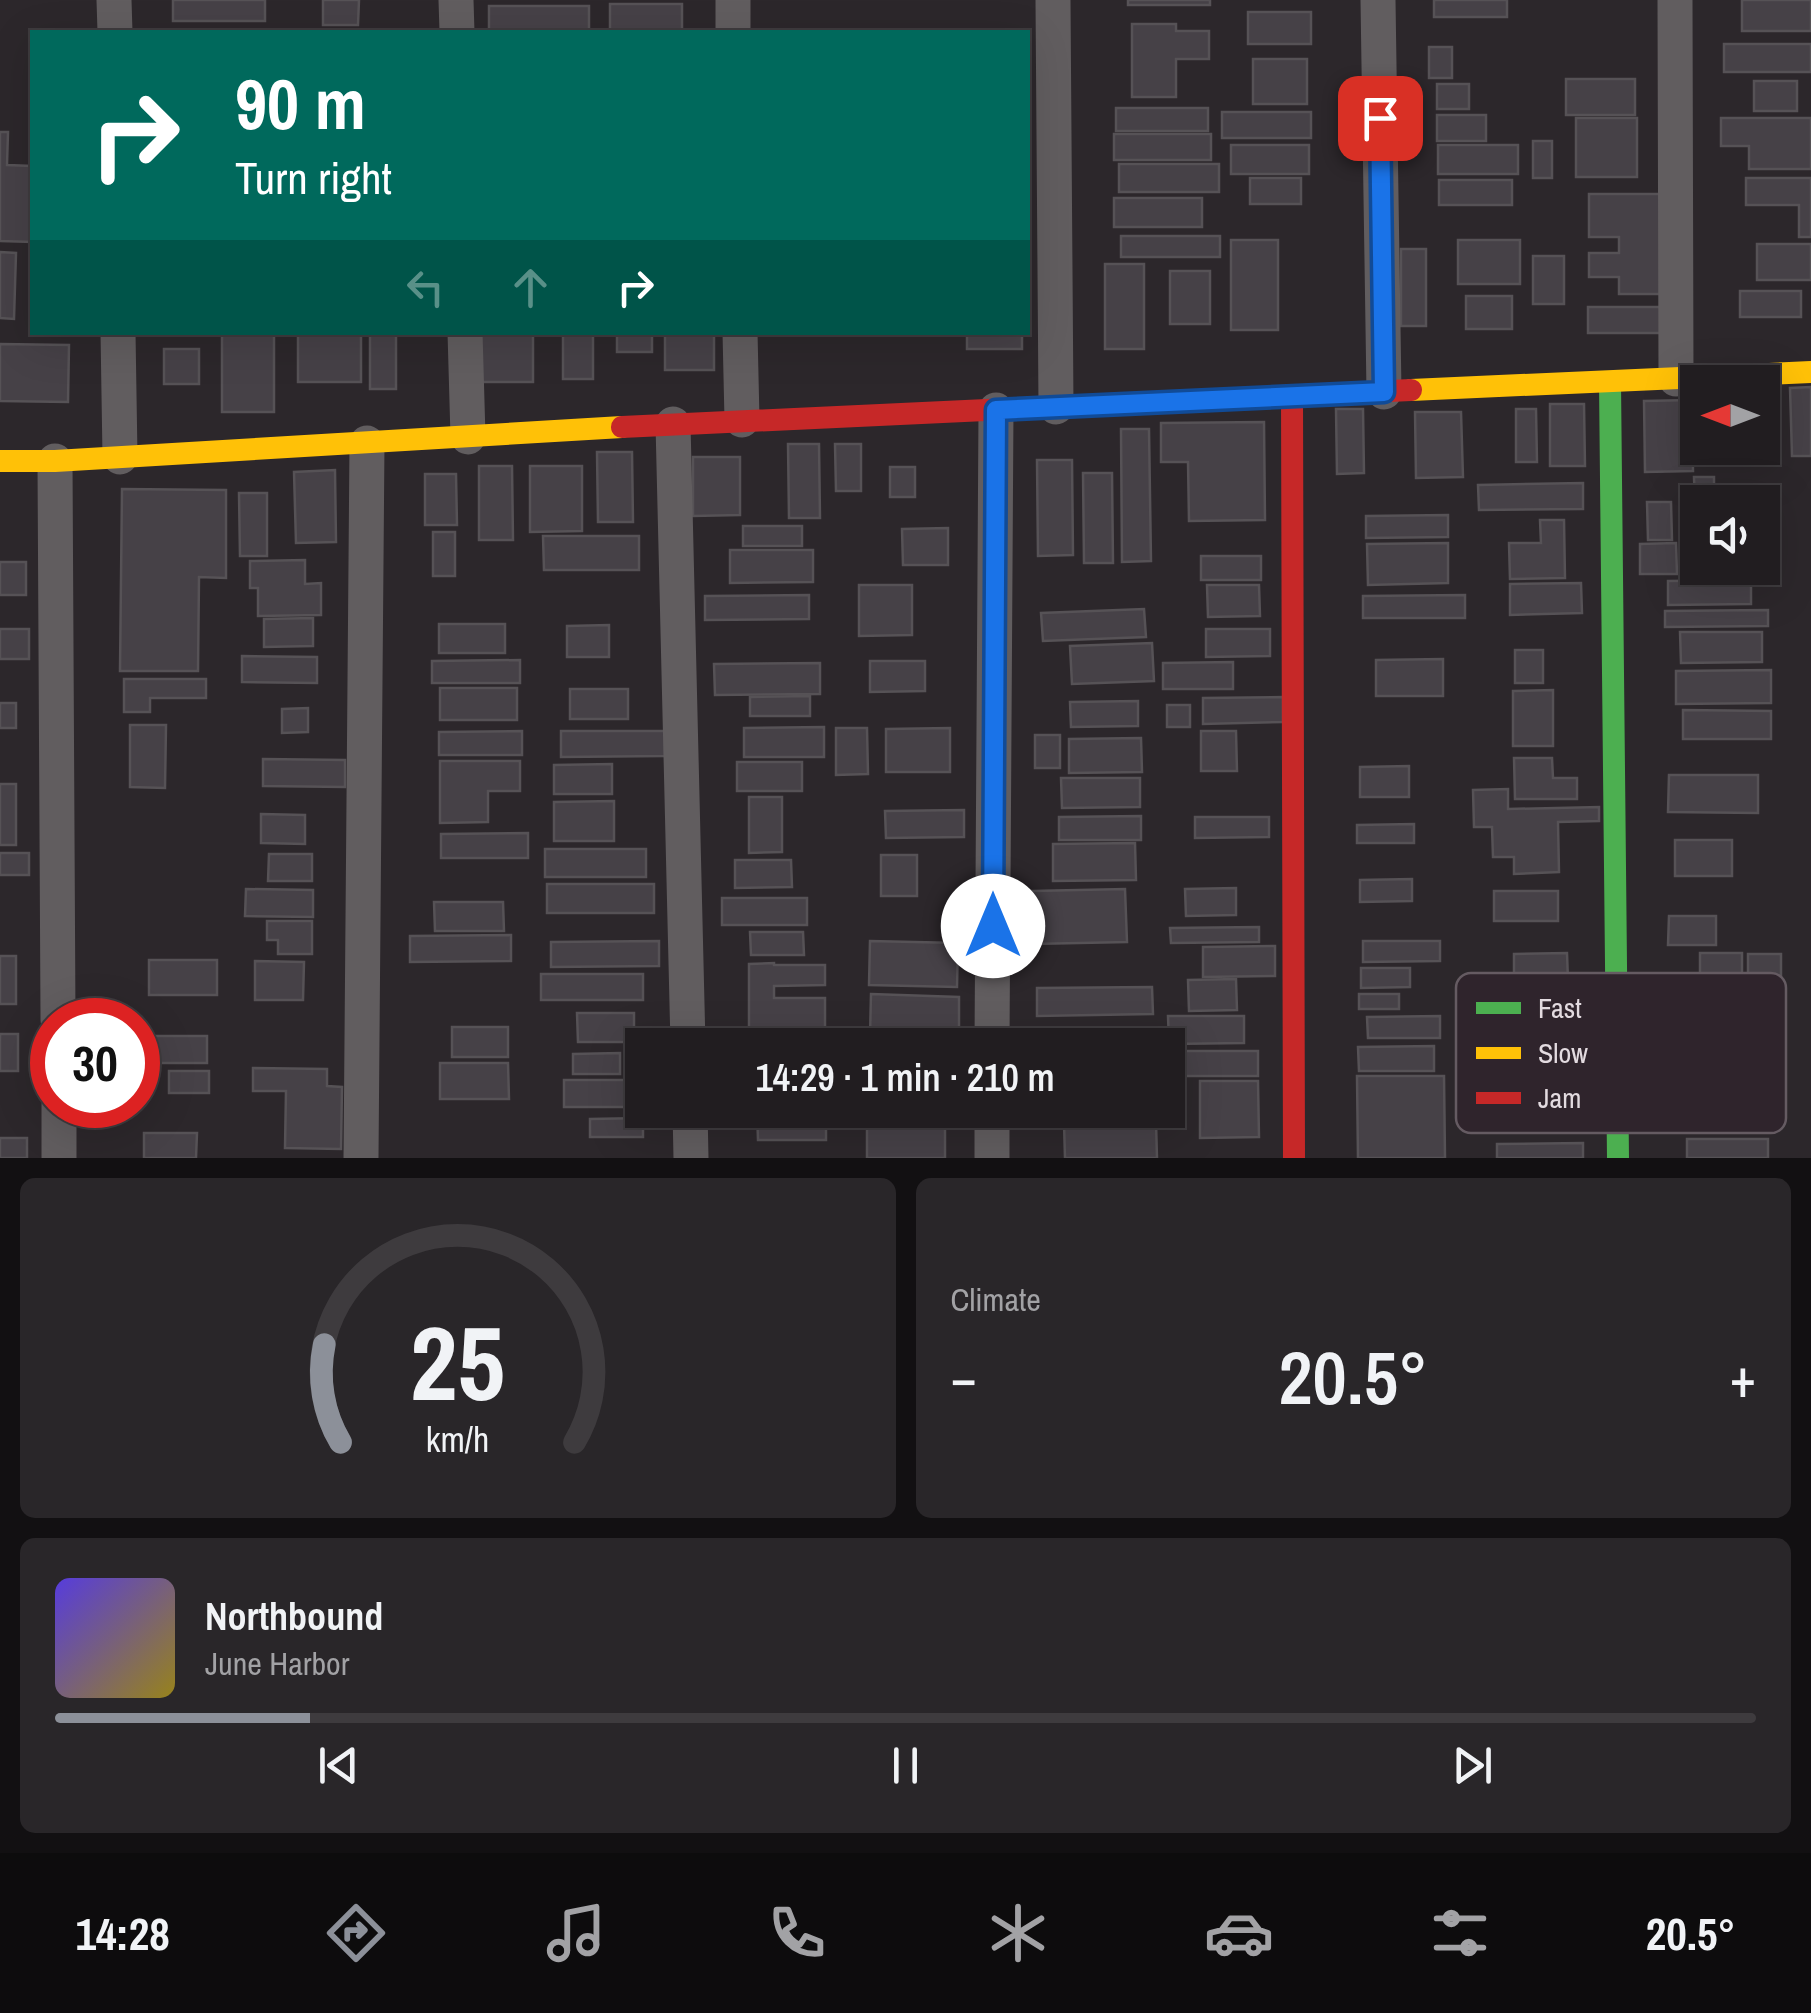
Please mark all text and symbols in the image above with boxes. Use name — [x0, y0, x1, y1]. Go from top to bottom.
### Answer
text: 90 m — [235, 57, 366, 151]
icon: right — [70, 70, 200, 200]
pin — [1338, 76, 1423, 161]
icon: arrive — [1353, 91, 1408, 146]
text: Turn right — [235, 147, 392, 208]
icon: left — [398, 260, 453, 315]
icon: ahead — [503, 260, 558, 315]
icon: right — [608, 260, 663, 315]
north arrow — [1680, 365, 1780, 465]
map controls — [1680, 365, 1780, 585]
button: sound — [1680, 485, 1780, 585]
position arrow — [941, 874, 1045, 978]
legend — [1456, 973, 1786, 1133]
text: Fast — [1538, 989, 1582, 1027]
speed limit sign: 30 — [30, 998, 160, 1128]
text: Slow — [1538, 1034, 1588, 1072]
text: 14:29 · 1 min · 210 m — [755, 1052, 1055, 1103]
text: Jam — [1538, 1079, 1581, 1117]
text: Climate — [951, 1278, 1041, 1321]
text: 25 — [410, 1292, 505, 1432]
text: 20.5° — [1278, 1326, 1428, 1427]
text: − — [951, 1340, 977, 1414]
text: + — [1730, 1340, 1756, 1414]
text: km/h — [426, 1415, 490, 1463]
text: Northbound — [205, 1591, 383, 1642]
text: June Harbor — [205, 1642, 349, 1685]
icon: previous — [311, 1738, 366, 1793]
icon: pause — [878, 1738, 933, 1793]
icon: next — [1445, 1738, 1500, 1793]
icon: directions — [321, 1898, 391, 1968]
icon: music — [541, 1898, 611, 1968]
icon: phone — [762, 1898, 832, 1968]
icon: climate — [983, 1898, 1053, 1968]
icon: car — [1204, 1898, 1274, 1968]
icon: filters — [1425, 1898, 1495, 1968]
text: 14:28 — [75, 1903, 170, 1964]
text: 20.5° — [1646, 1903, 1736, 1964]

